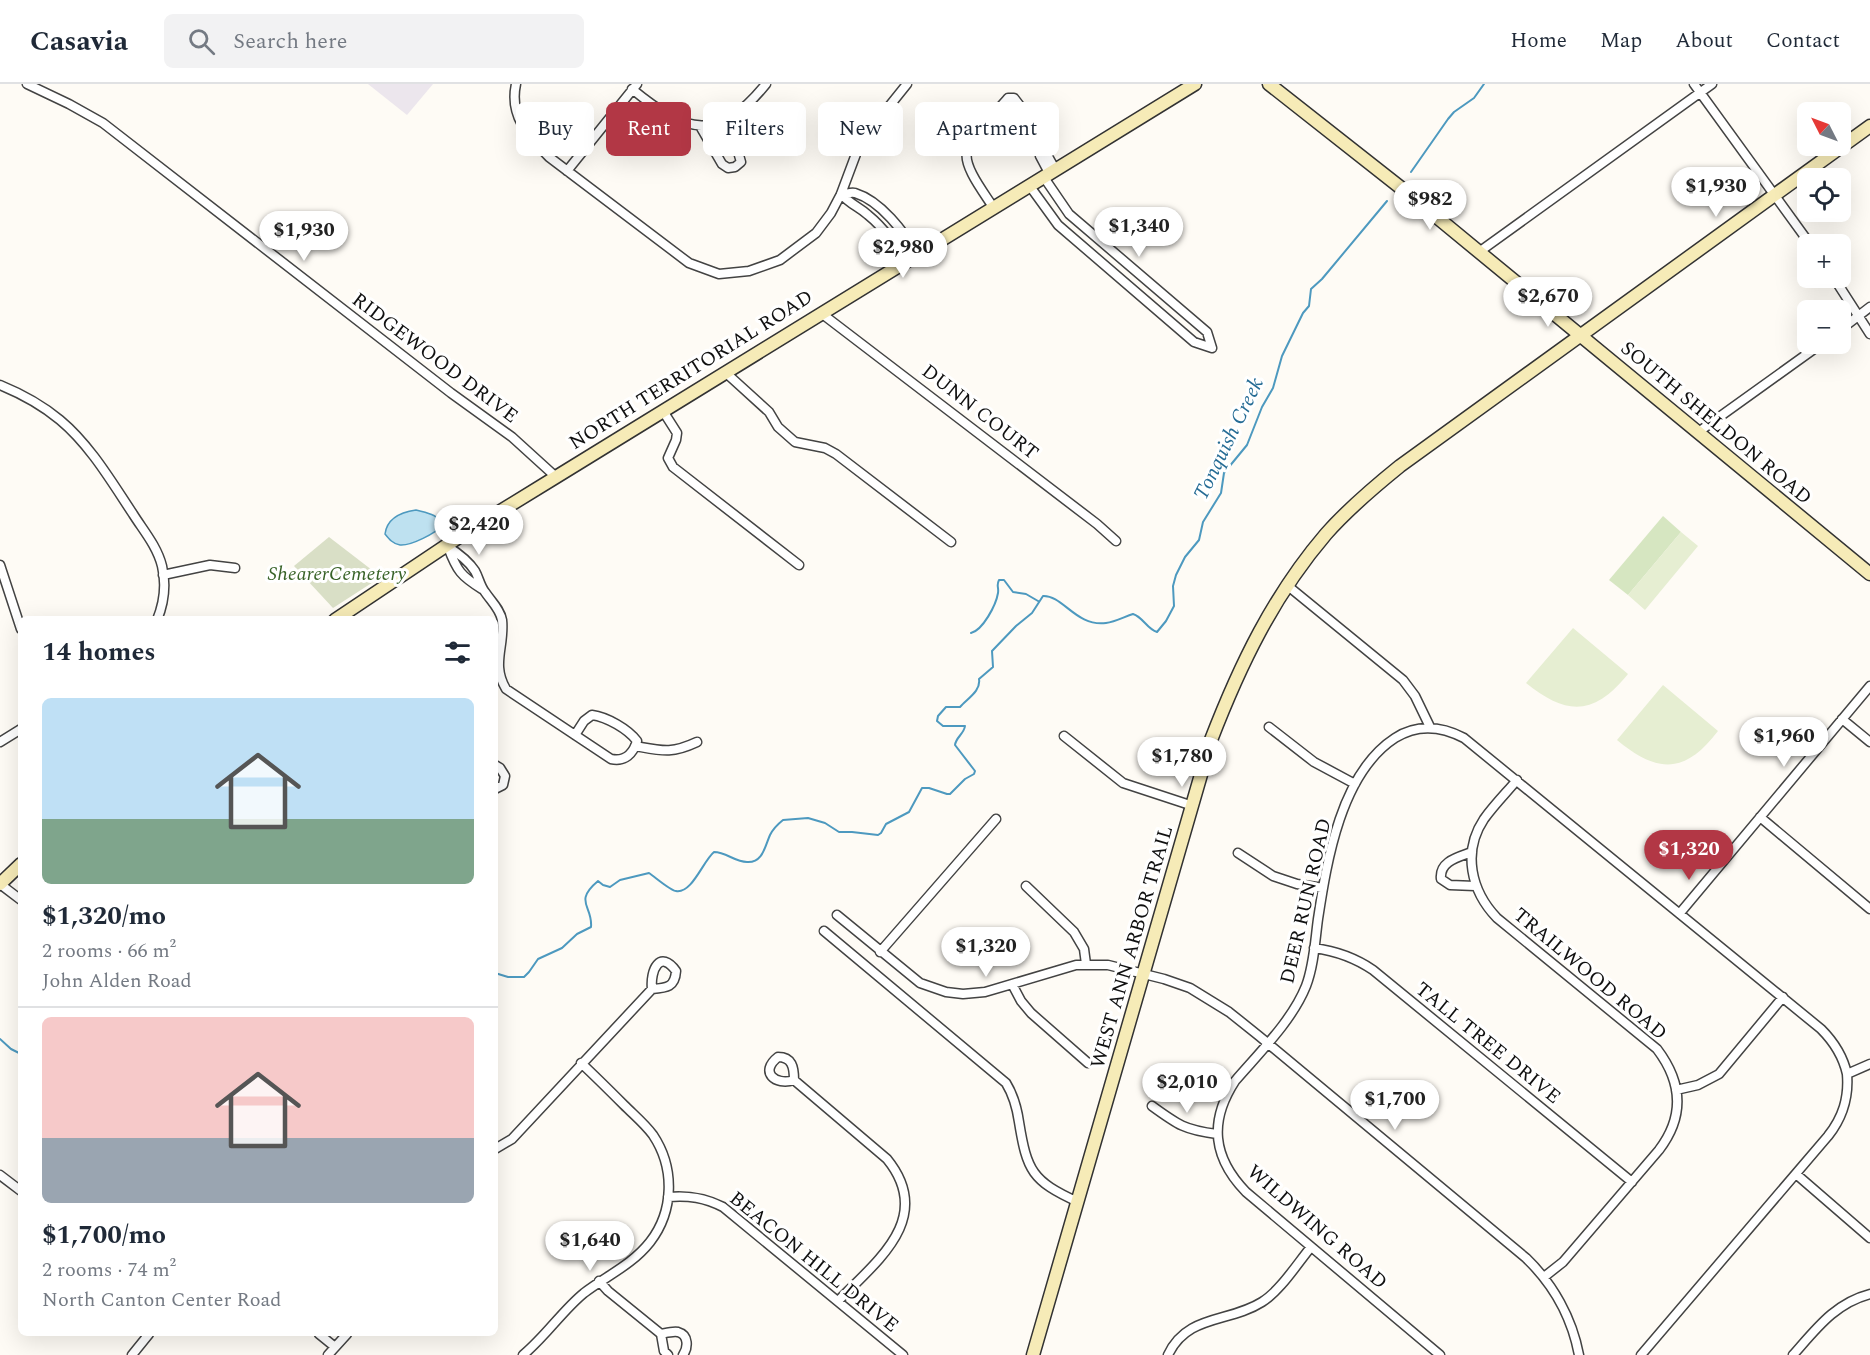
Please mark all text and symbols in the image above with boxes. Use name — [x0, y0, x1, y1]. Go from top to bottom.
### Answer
search box — [164, 14, 584, 68]
text: Casavia — [30, 20, 128, 63]
icon: search — [185, 25, 218, 58]
text: Search here — [233, 25, 347, 58]
text: Home — [1510, 25, 1567, 57]
text: Map — [1600, 25, 1642, 57]
text: About — [1675, 25, 1733, 57]
text: Contact — [1766, 25, 1840, 57]
chip: Buy — [516, 102, 594, 156]
chip: Rent — [606, 102, 691, 156]
chip: Filters — [703, 102, 806, 156]
chip: New — [818, 102, 903, 156]
chip: Apartment — [915, 102, 1059, 156]
north arrow — [1797, 102, 1851, 156]
map controls — [1797, 102, 1851, 354]
pin: $1,930 — [1667, 167, 1765, 218]
button: locate — [1797, 168, 1851, 222]
text: $1,930 — [1685, 171, 1747, 201]
pin: $982 — [1394, 180, 1466, 231]
text: $982 — [1408, 184, 1452, 214]
pin: $1,340 — [1090, 207, 1188, 258]
pin: $1,930 — [255, 211, 353, 262]
text: $1,340 — [1108, 211, 1170, 241]
text: $1,930 — [273, 215, 335, 245]
pin: $2,980 — [854, 228, 952, 279]
text: $2,980 — [872, 232, 934, 262]
button: + — [1797, 234, 1851, 288]
pin: $2,670 — [1499, 277, 1597, 328]
text: $2,670 — [1517, 281, 1579, 311]
street label: NORTH TERRITORIAL ROAD — [563, 282, 819, 458]
street label: RIDGEWOOD DRIVE — [345, 285, 525, 431]
button: − — [1797, 300, 1851, 354]
street label: SOUTH SHELDON ROAD — [1614, 334, 1818, 512]
street label: DUNN COURT — [915, 357, 1045, 467]
water label: Tonquish Creek — [1185, 372, 1273, 506]
pin: $2,420 — [430, 505, 528, 556]
text: $2,420 — [448, 509, 510, 539]
park label: ShearerCemetery — [268, 559, 406, 589]
text: 14 homes — [42, 632, 156, 672]
icon: filters — [441, 636, 474, 669]
pin: $1,960 — [1735, 717, 1833, 768]
text: $1,960 — [1753, 721, 1815, 751]
icon: home — [204, 737, 312, 845]
pin: $1,780 — [1133, 737, 1231, 788]
text: $1,780 — [1151, 741, 1213, 771]
street label: DEER RUN ROAD — [1272, 815, 1340, 987]
street label: WEST ANN ARBOR TRAIL — [1083, 822, 1181, 1072]
pin: $1,320 — [1640, 830, 1738, 881]
text: $1,320 — [1658, 834, 1720, 864]
text: $1,320/mo — [42, 896, 166, 936]
street label: TRAILWOOD ROAD — [1506, 900, 1674, 1048]
pin: $1,320 — [937, 927, 1035, 978]
text: $1,320 — [955, 931, 1017, 961]
text: 2 rooms · 66 m² — [42, 936, 176, 966]
text: John Alden Road — [42, 966, 192, 996]
street label: TALL TREE DRIVE — [1409, 975, 1567, 1111]
icon: home — [204, 1056, 312, 1164]
pin: $2,010 — [1138, 1063, 1236, 1114]
text: $2,010 — [1156, 1067, 1218, 1097]
pin: $1,700 — [1346, 1080, 1444, 1131]
text: $1,700 — [1364, 1084, 1426, 1114]
street label: WILDWING ROAD — [1240, 1157, 1394, 1297]
street label: BEACON HILL DRIVE — [723, 1184, 905, 1340]
text: $1,700/mo — [42, 1215, 166, 1255]
pin: $1,640 — [541, 1221, 639, 1272]
text: $1,640 — [559, 1225, 621, 1255]
text: 2 rooms · 74 m² — [42, 1255, 176, 1285]
text: North Canton Center Road — [42, 1285, 282, 1315]

